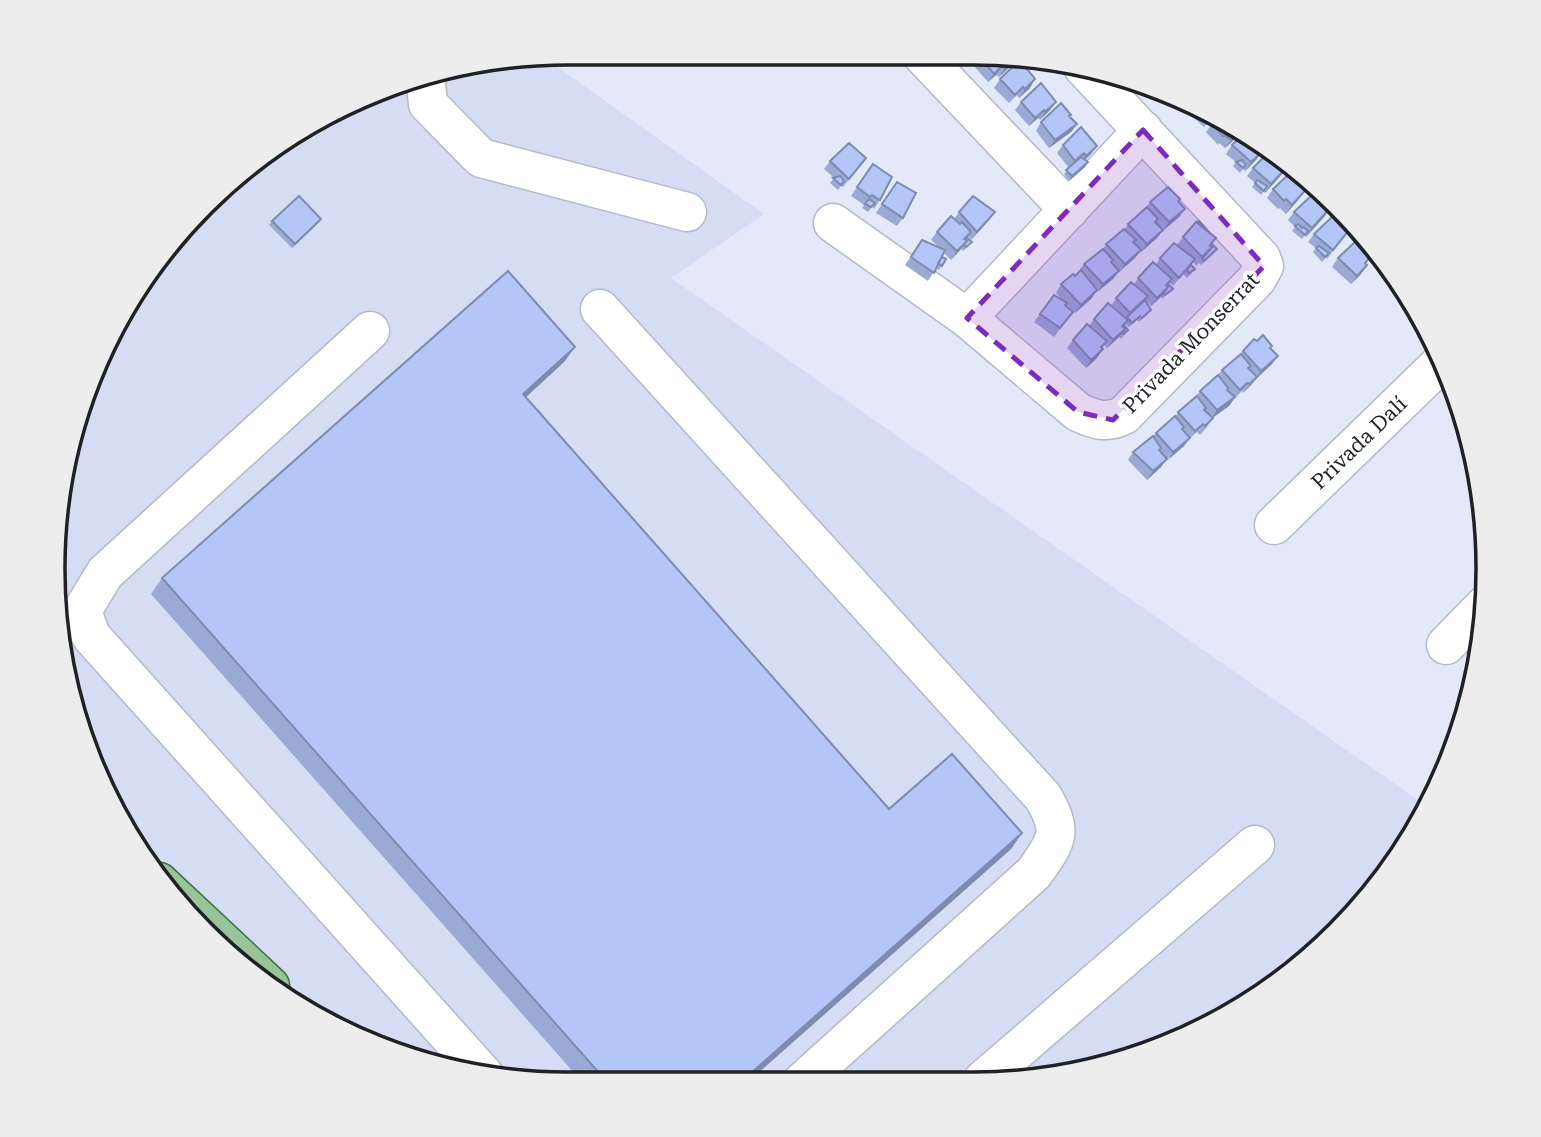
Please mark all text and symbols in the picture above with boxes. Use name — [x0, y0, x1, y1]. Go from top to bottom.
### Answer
street label: Privada Monserrat — [1118, 268, 1264, 418]
street label: Privada Dalí — [1307, 392, 1412, 494]

